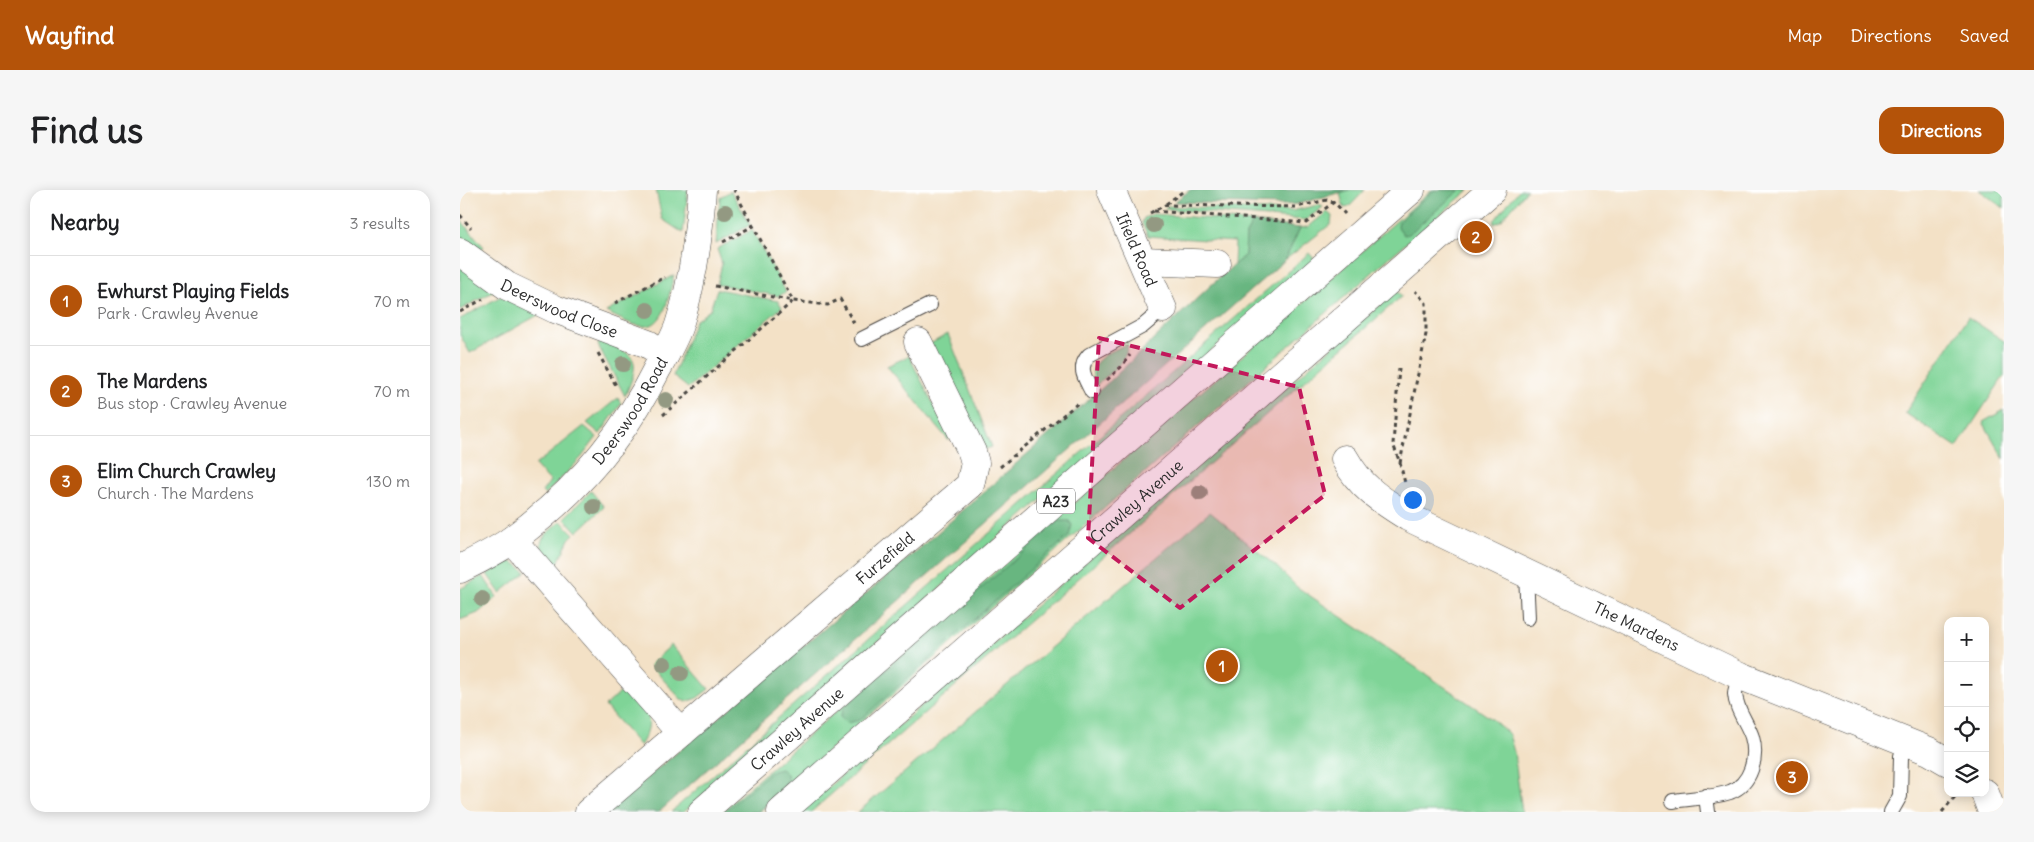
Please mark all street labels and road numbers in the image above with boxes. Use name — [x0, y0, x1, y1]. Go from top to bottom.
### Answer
street label: Ifield Road — [1112, 210, 1162, 290]
street label: Deerswood Close — [498, 275, 621, 342]
street label: Deerswood Road — [588, 354, 672, 468]
street label: Crawley Avenue — [1086, 455, 1187, 547]
road number: A23 — [1037, 488, 1075, 514]
street label: Furzefield — [852, 527, 918, 589]
street label: The Mardens — [1590, 597, 1683, 655]
street label: Crawley Avenue — [746, 683, 847, 775]

